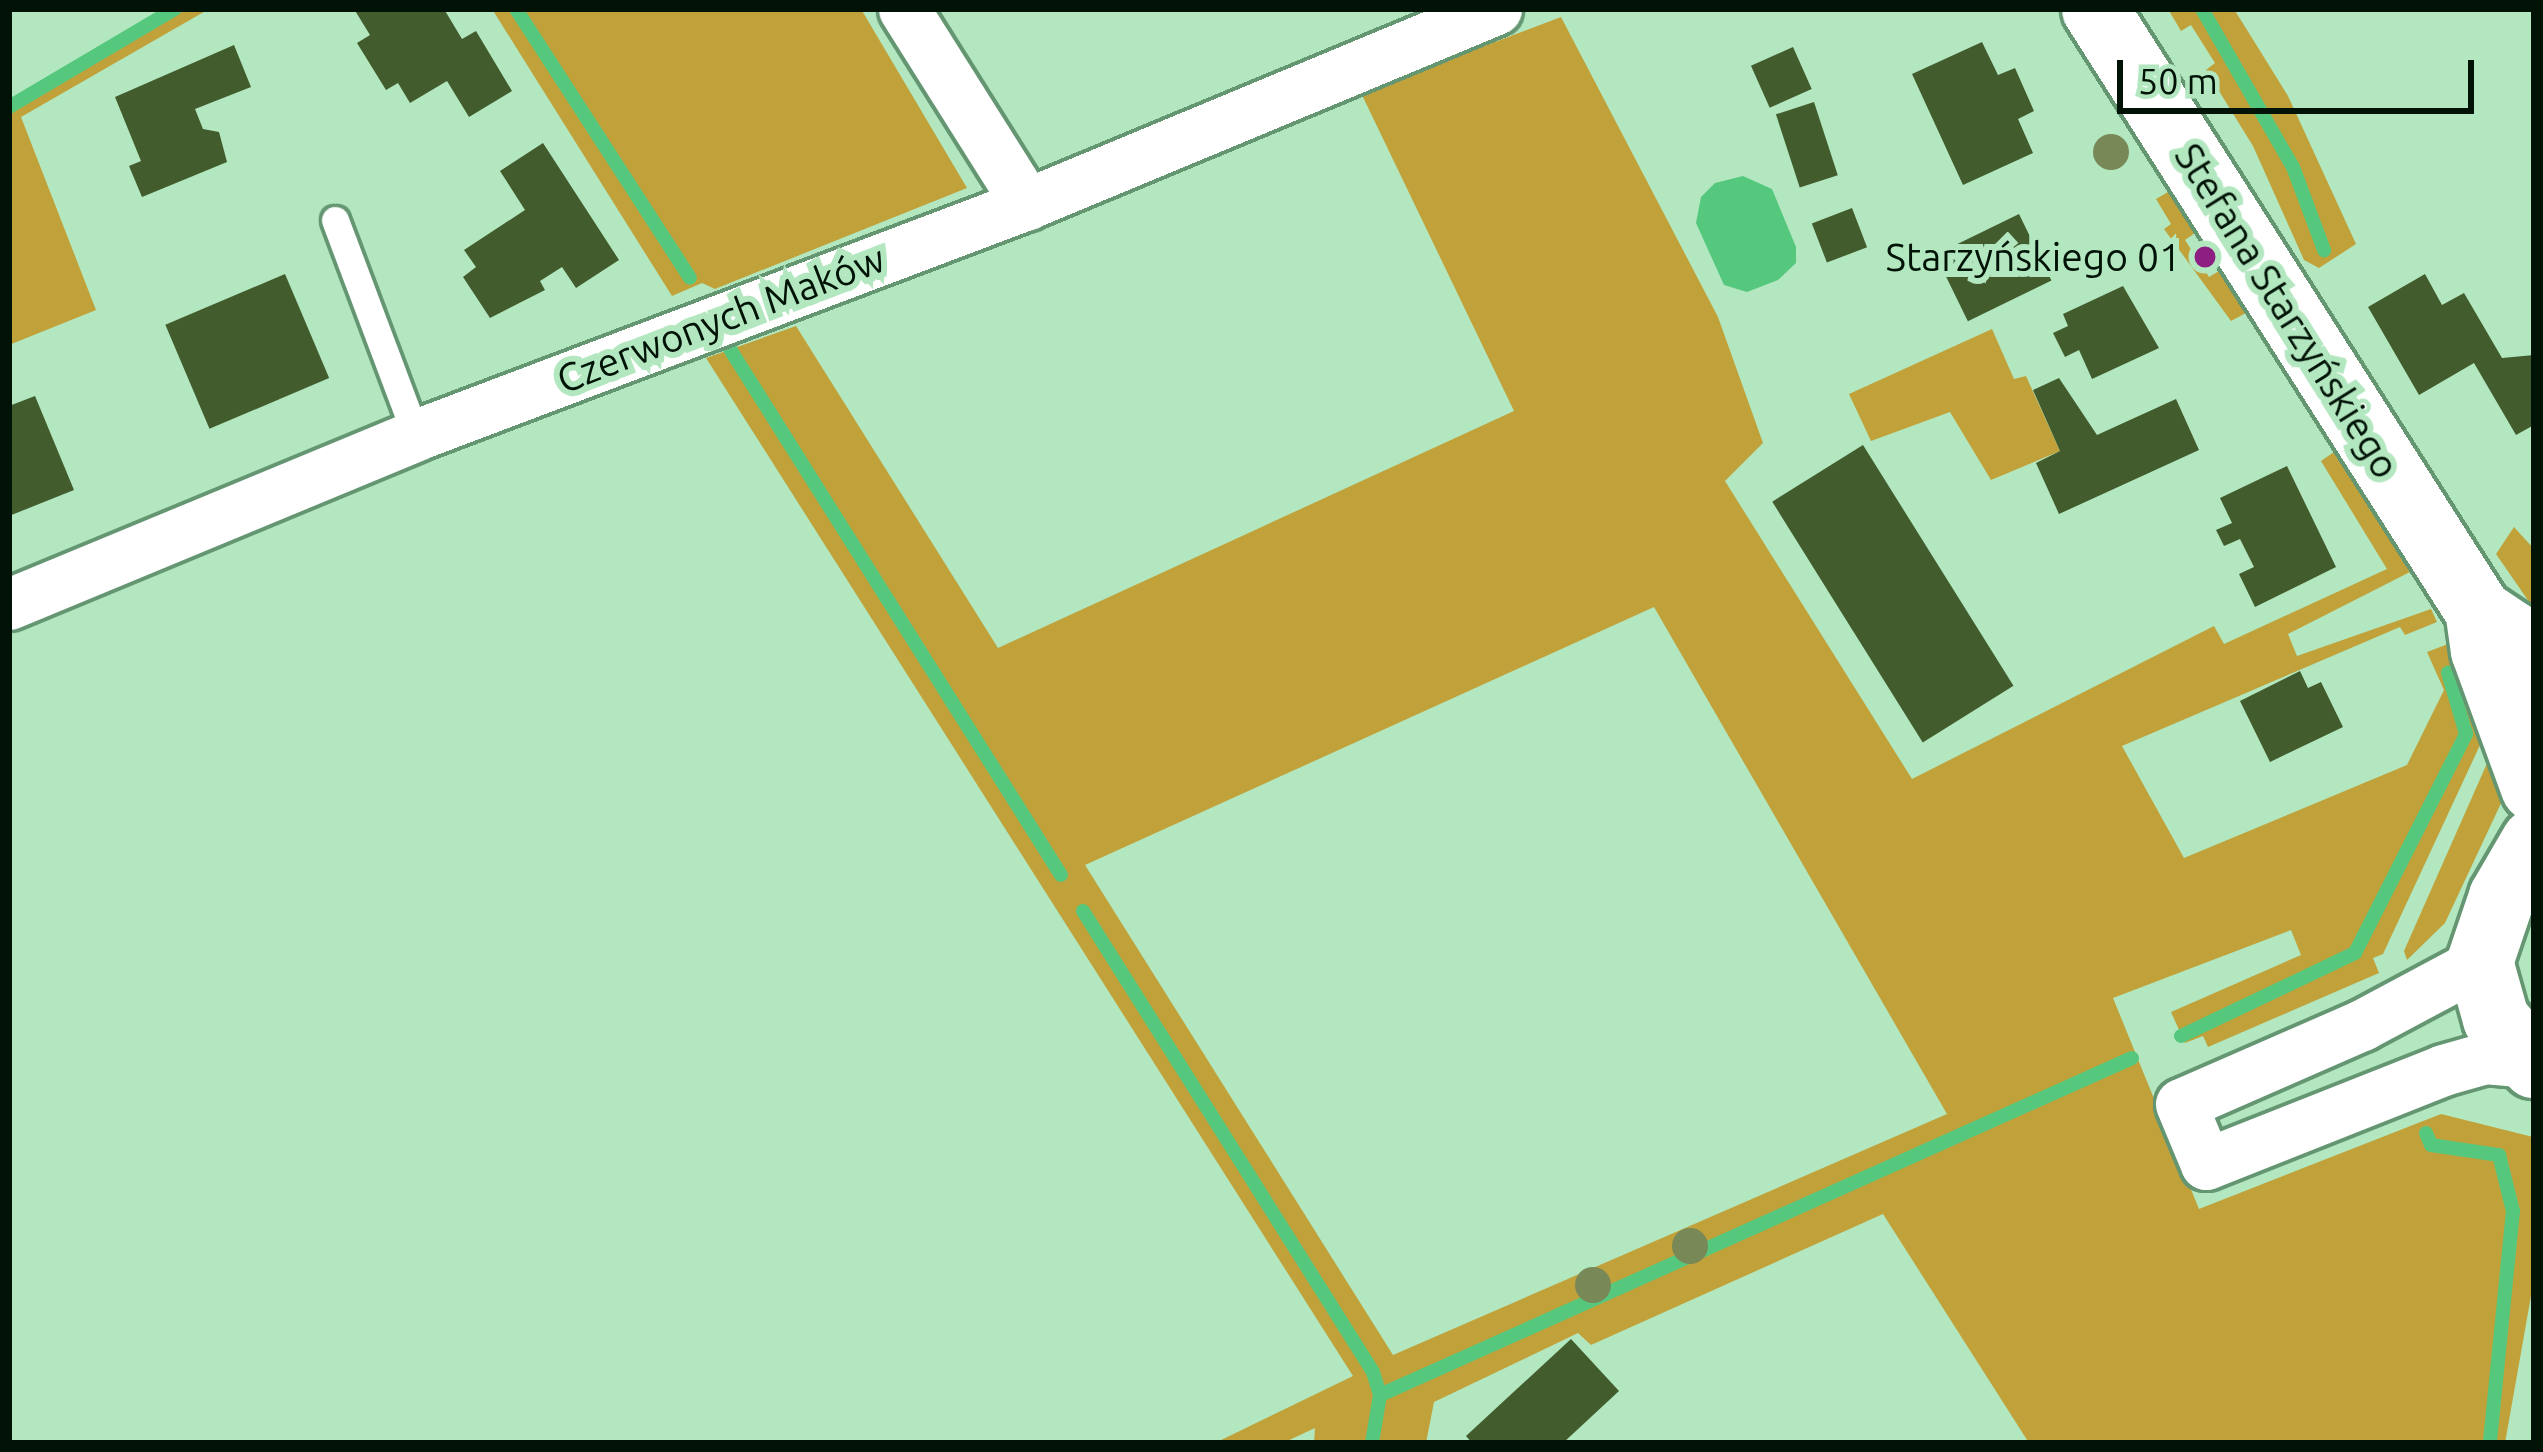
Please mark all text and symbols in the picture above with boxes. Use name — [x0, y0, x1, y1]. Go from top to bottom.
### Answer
scale bar — [2123, 36, 2480, 110]
text: 50 m — [2138, 60, 2218, 101]
street label: Stefana Starzyńskiego — [2165, 135, 2409, 487]
place label: Starzyńskiego 01 — [1886, 234, 2181, 280]
street label: Czerwonych Maków — [550, 235, 892, 403]
marker: Starzyńskiego 01 — [2192, 244, 2218, 270]

